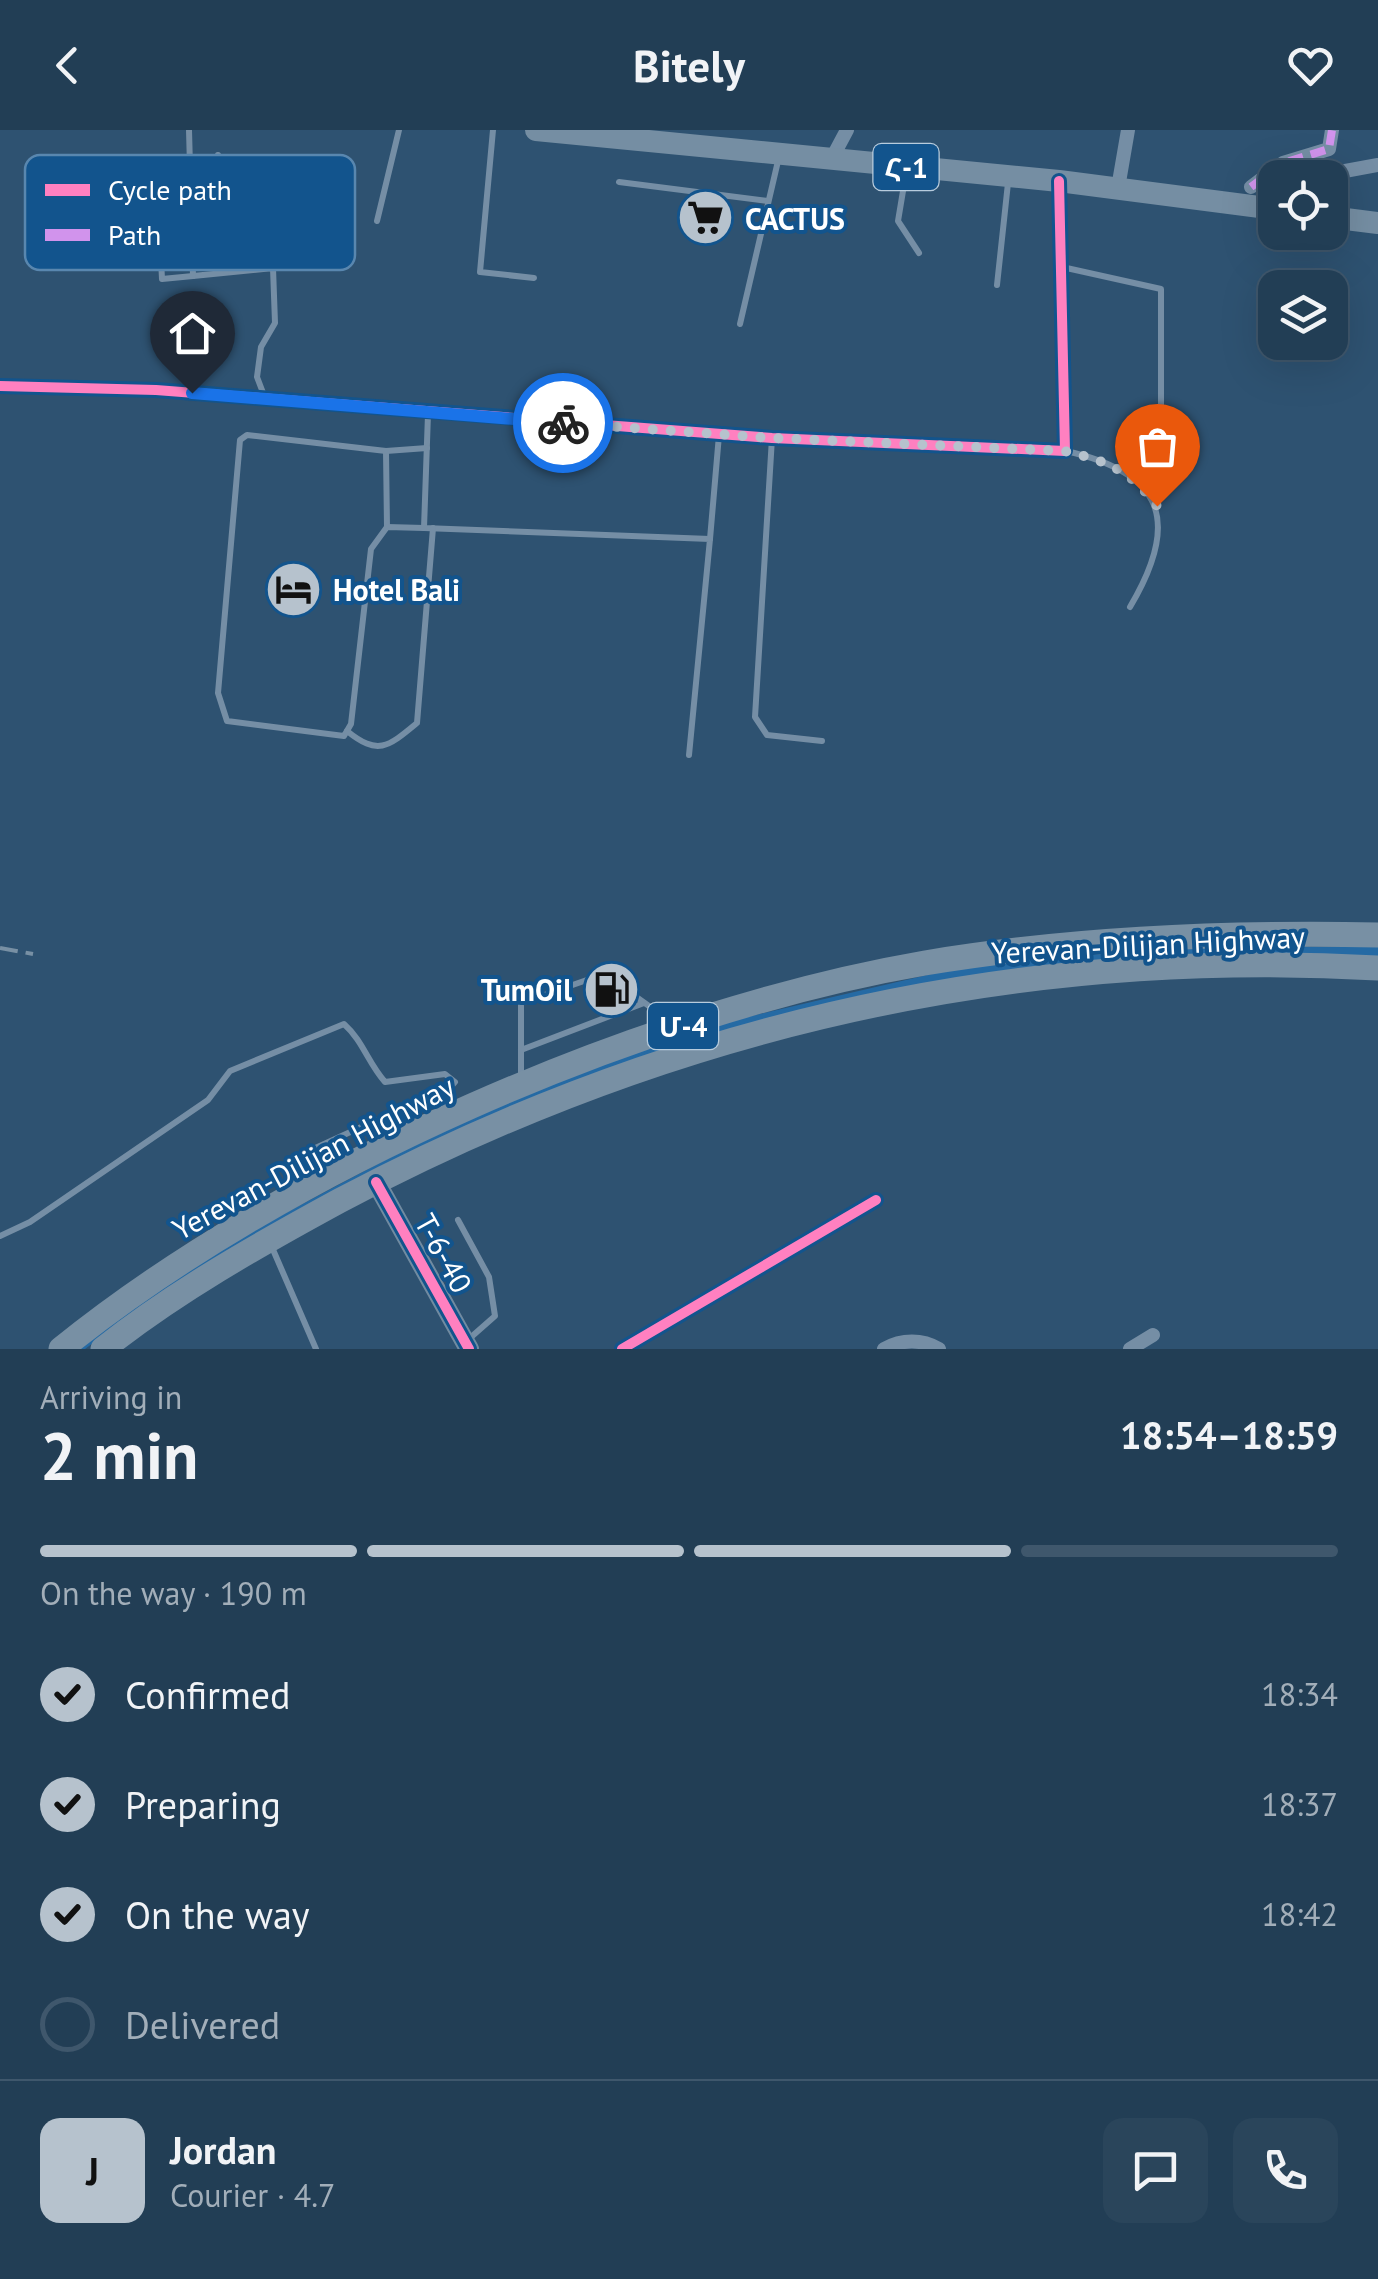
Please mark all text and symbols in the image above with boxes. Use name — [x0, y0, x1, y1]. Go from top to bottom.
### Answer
text: Bitely — [633, 36, 745, 94]
icon: back — [40, 38, 95, 93]
icon: heart — [1283, 38, 1338, 93]
road number: Հ-1 — [874, 144, 938, 190]
legend — [25, 155, 355, 270]
map controls — [1258, 160, 1348, 360]
button: locate — [1258, 160, 1348, 250]
text: Cycle path — [108, 171, 232, 208]
supermarket icon: CACTUS — [676, 188, 736, 248]
place label: CACTUS — [745, 199, 845, 238]
text: Path — [108, 216, 161, 253]
button: layers — [1258, 270, 1348, 360]
pin — [150, 291, 235, 394]
icon: home — [165, 306, 220, 361]
courier — [513, 373, 613, 473]
icon: bike — [536, 396, 591, 451]
pin — [1115, 404, 1200, 507]
icon: bag — [1130, 419, 1185, 474]
hotel icon: Hotel Bali — [264, 559, 324, 619]
place label: Hotel Bali — [333, 570, 460, 609]
street label: Yerevan-Dilijan Highway — [990, 916, 1306, 972]
fuel station icon: TumOil — [581, 959, 641, 1019]
place label: TumOil — [481, 970, 572, 1009]
road number: Մ-4 — [648, 1003, 718, 1049]
street label: Yerevan-Dilijan Highway — [165, 1066, 461, 1248]
street label: T-6-40 — [406, 1206, 482, 1300]
text: Arriving in — [40, 1376, 182, 1418]
text: 18:54–18:59 — [1120, 1410, 1338, 1459]
text: 2 min — [40, 1413, 199, 1497]
text: On the way · 190 m — [40, 1572, 307, 1614]
icon: check — [40, 1667, 95, 1722]
text: Confirmed — [125, 1670, 291, 1719]
text: 18:34 — [1261, 1673, 1338, 1715]
icon: check — [40, 1777, 95, 1832]
text: Preparing — [125, 1780, 281, 1829]
text: 18:37 — [1261, 1783, 1338, 1825]
icon: check — [40, 1887, 95, 1942]
text: On the way — [125, 1890, 310, 1939]
text: 18:42 — [1261, 1893, 1338, 1935]
text: Delivered — [125, 2000, 280, 2049]
button: chat — [1103, 2118, 1208, 2223]
button: phone — [1233, 2118, 1338, 2223]
text: Jordan — [170, 2125, 276, 2174]
text: J — [86, 2146, 99, 2195]
text: Courier · 4.7 — [170, 2174, 336, 2216]

